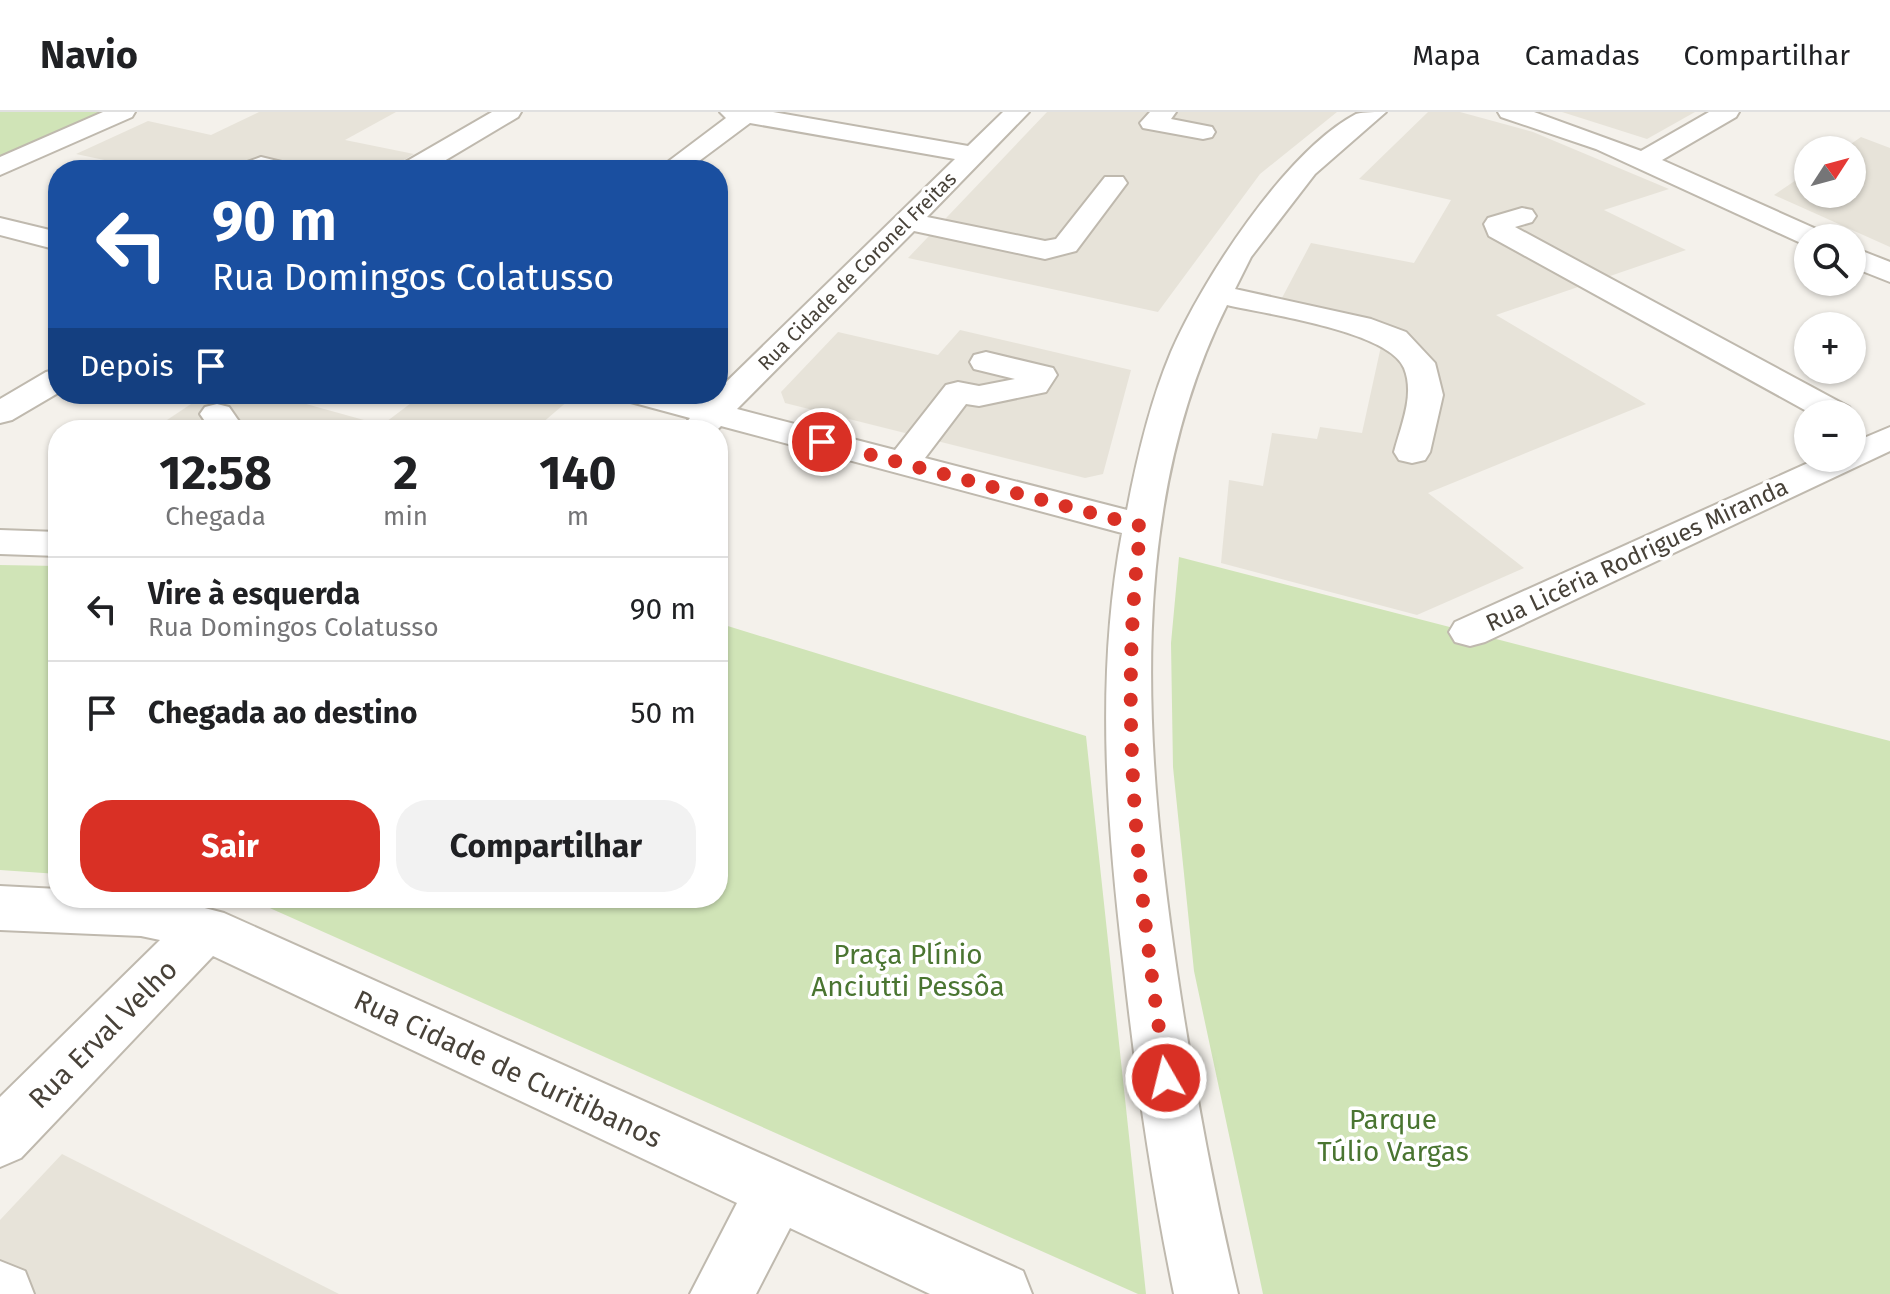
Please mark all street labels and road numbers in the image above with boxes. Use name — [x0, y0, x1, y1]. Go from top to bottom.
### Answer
street label: Rua Cidade de Coronel Freitas — [753, 167, 961, 375]
street label: Rua Licéria Rodrigues Miranda — [1482, 473, 1792, 637]
street label: Rua Erval Velho — [22, 953, 184, 1115]
street label: Rua Cidade de Curitibanos — [349, 983, 667, 1155]

